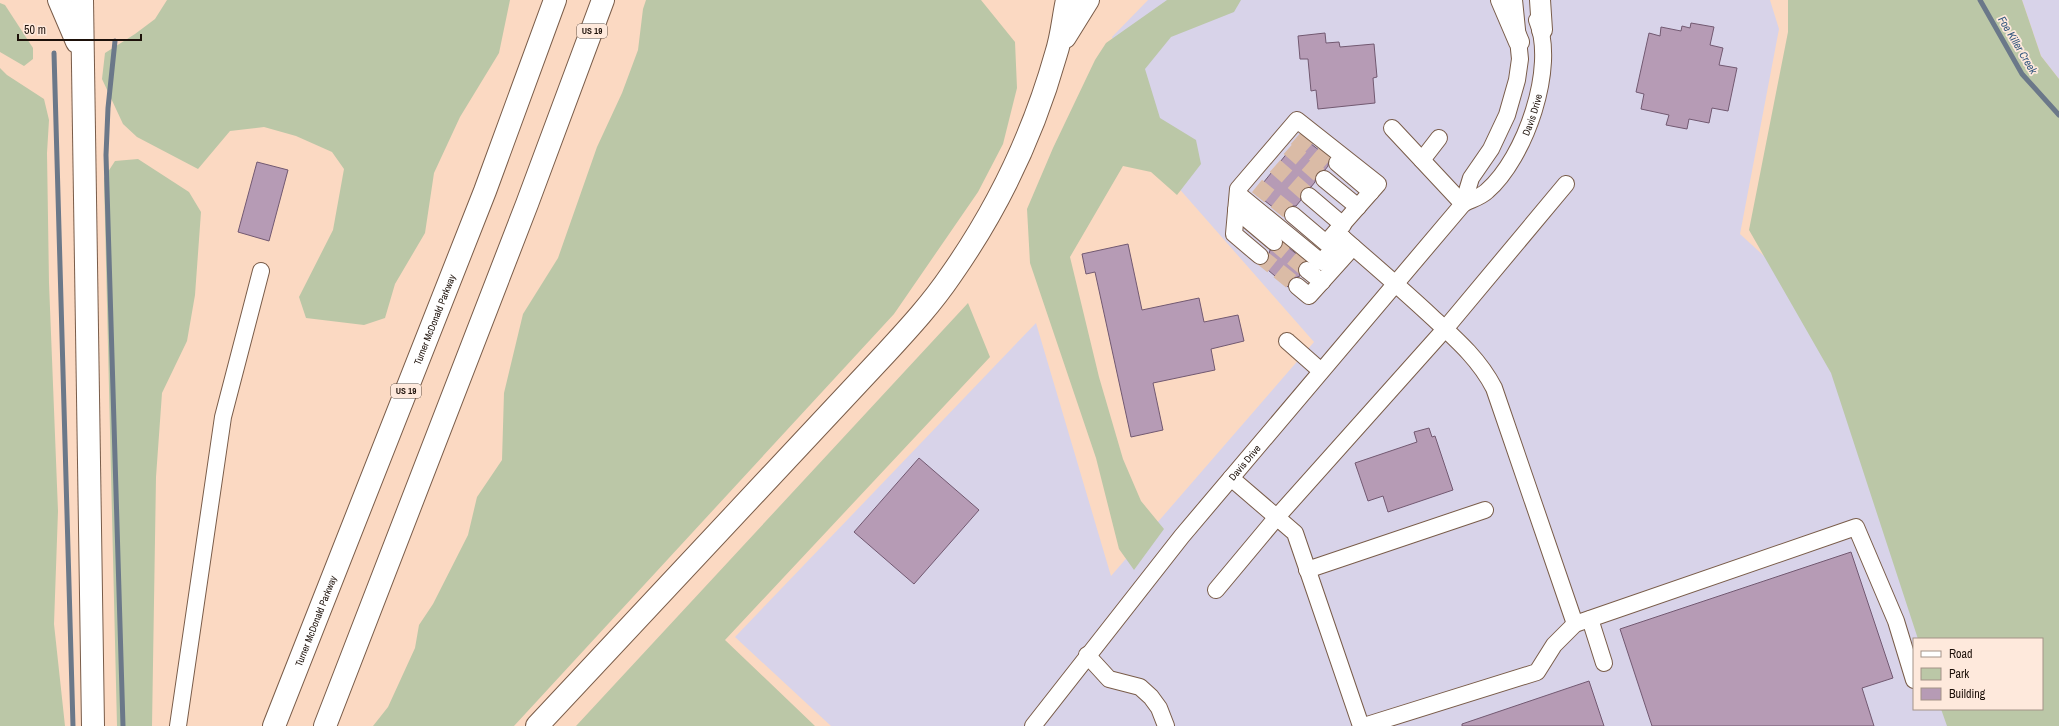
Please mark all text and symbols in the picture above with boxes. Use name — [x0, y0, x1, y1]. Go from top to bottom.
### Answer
water label: Foe Killer Creek — [1995, 14, 2041, 77]
scale bar — [18, 16, 141, 42]
text: 50 m — [24, 22, 46, 38]
road number: US 19 — [577, 24, 607, 38]
street label: Davis Drive — [1519, 92, 1545, 137]
street label: Turner McDonald Parkway — [411, 271, 458, 367]
road number: US 19 — [391, 384, 421, 398]
street label: Davis Drive — [1226, 441, 1263, 483]
street label: Turner McDonald Parkway — [292, 573, 340, 668]
legend — [1913, 638, 2043, 710]
text: Road — [1949, 646, 1973, 662]
text: Park — [1949, 666, 1969, 682]
text: Building — [1949, 686, 1986, 702]

